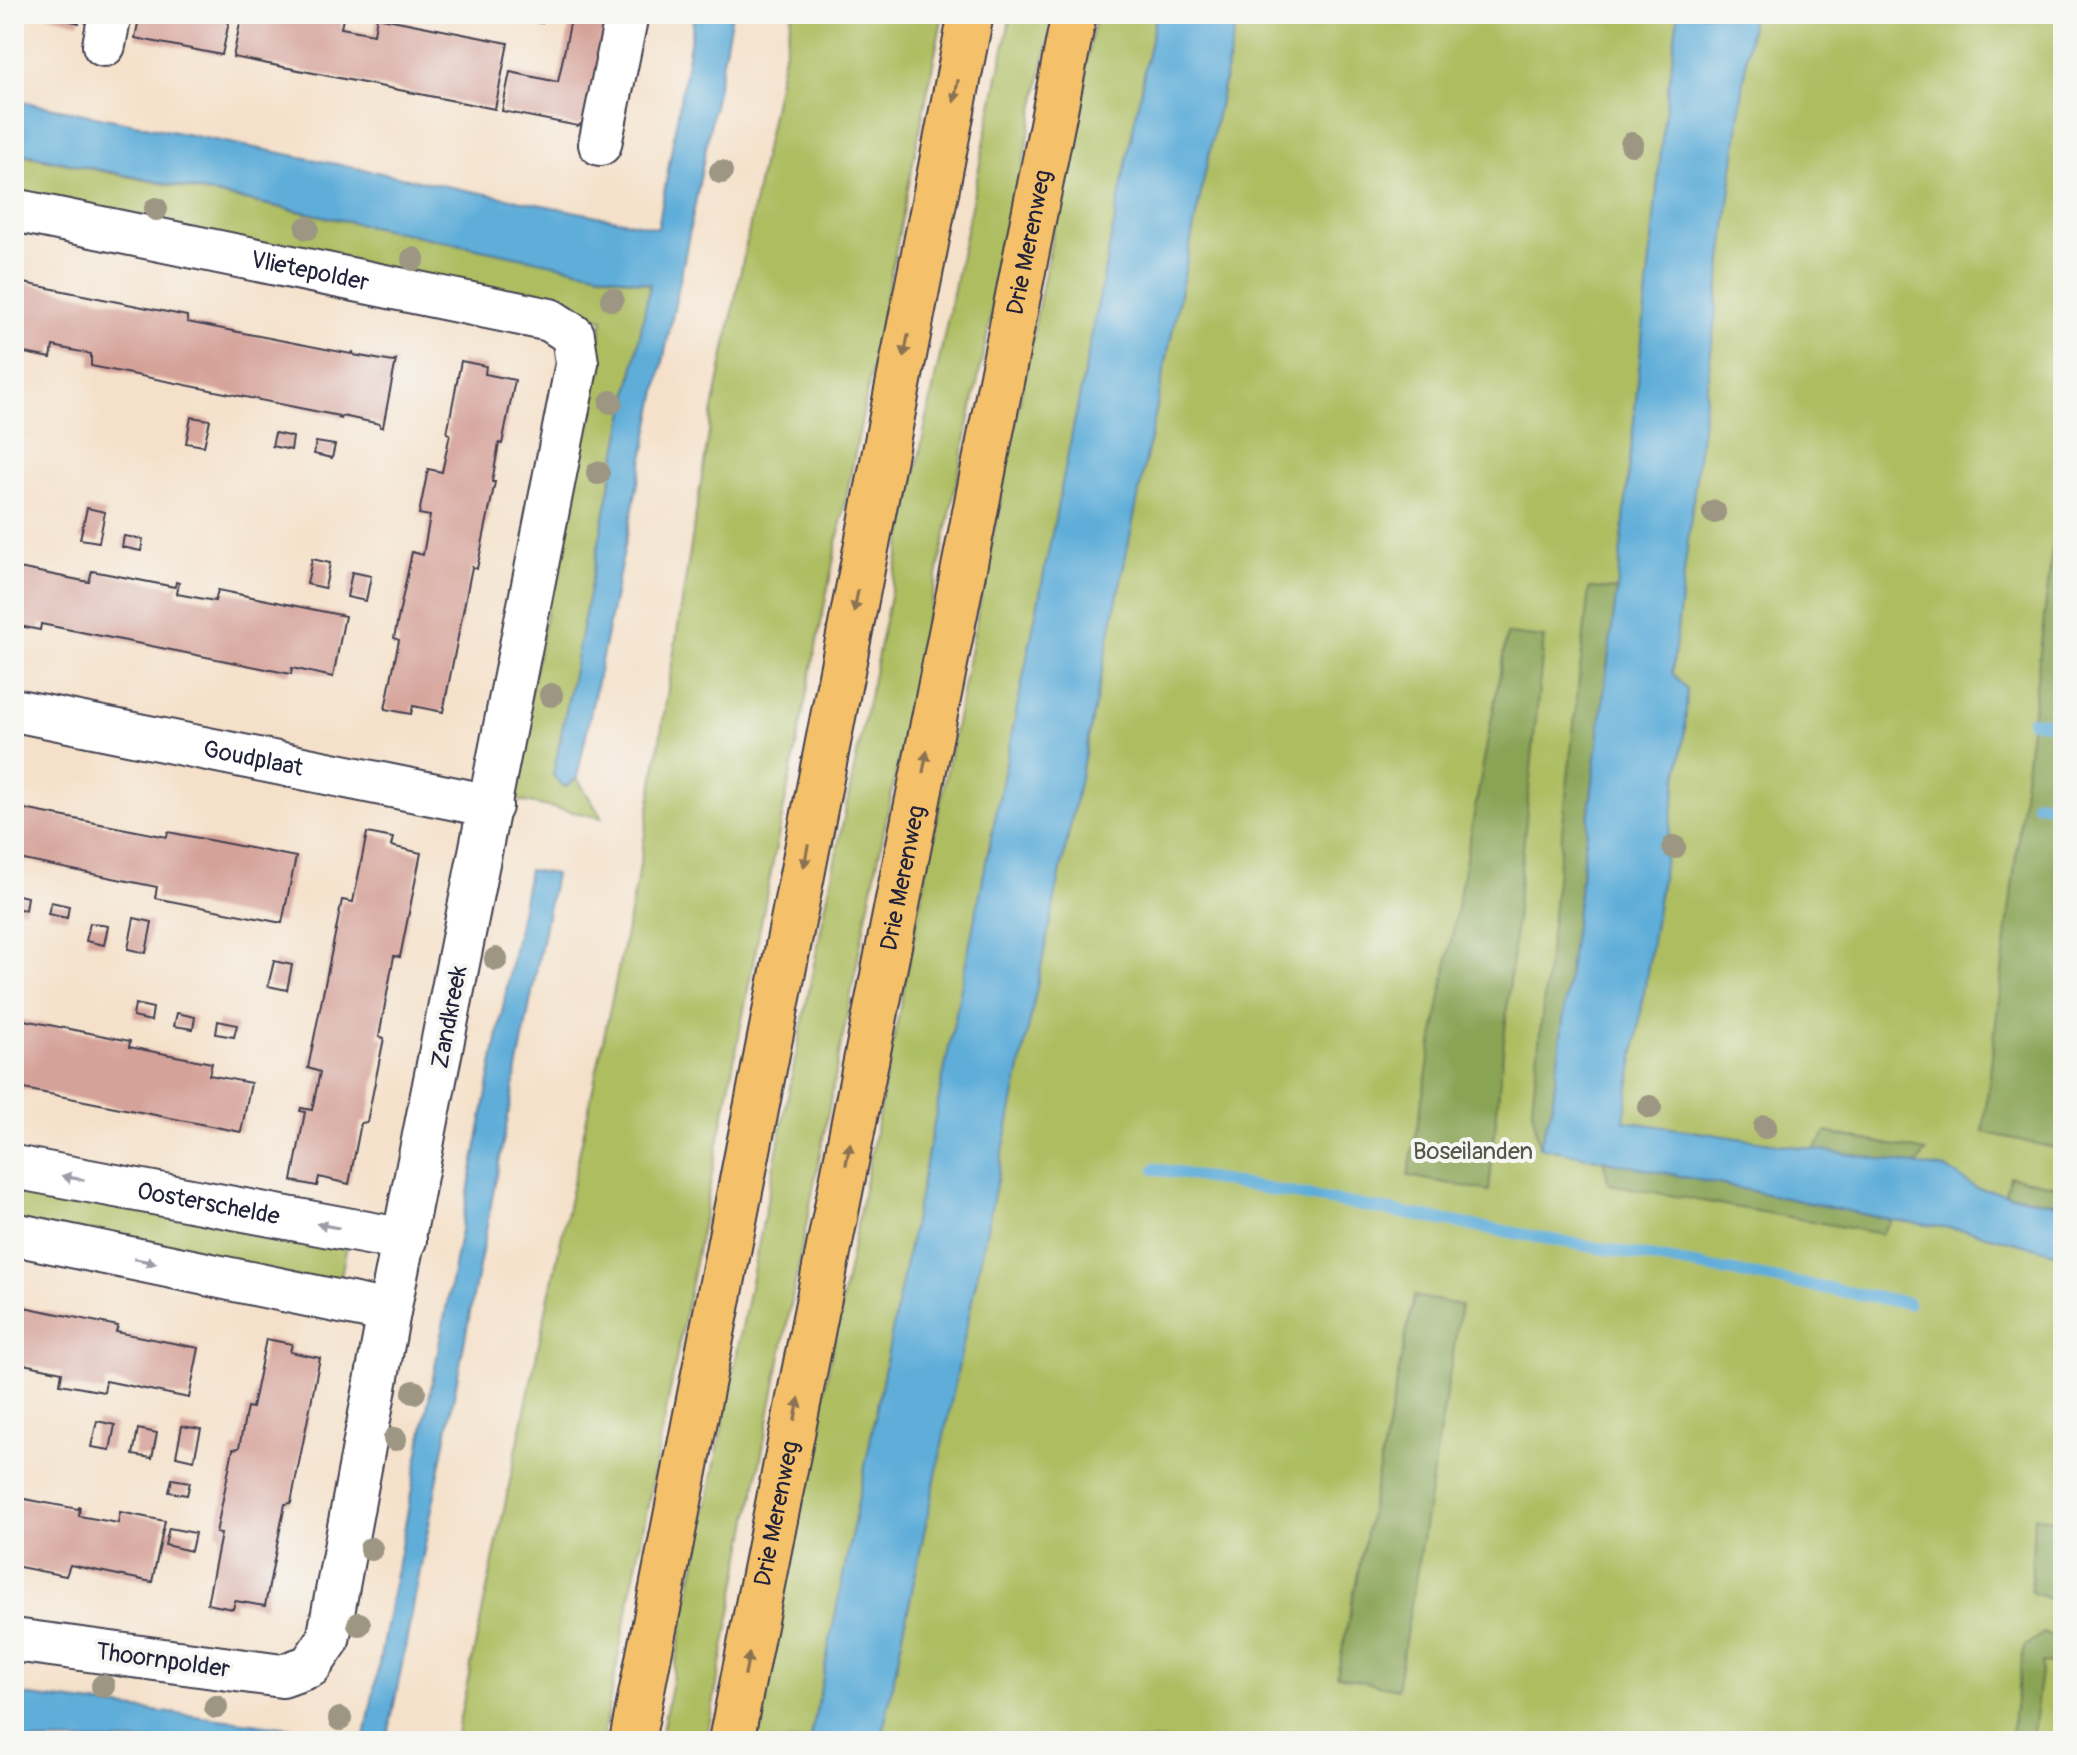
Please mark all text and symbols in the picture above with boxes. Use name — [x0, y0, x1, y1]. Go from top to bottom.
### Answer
one-way arrow — [949, 78, 961, 103]
street label: Drie Merenweg — [1001, 167, 1058, 317]
street label: Vlietepolder — [248, 245, 372, 298]
one-way arrow — [899, 333, 911, 358]
one-way arrow — [849, 589, 861, 614]
street label: Goudplaat — [201, 734, 306, 783]
one-way arrow — [920, 749, 932, 774]
street label: Drie Merenweg — [874, 803, 931, 953]
one-way arrow — [799, 844, 811, 869]
street label: Zandkreek — [425, 963, 474, 1071]
park label: Boseilanden — [1413, 1137, 1533, 1166]
one-way arrow — [842, 1142, 854, 1167]
one-way arrow — [60, 1172, 85, 1184]
street label: Oosterschelde — [135, 1176, 282, 1231]
one-way arrow — [315, 1219, 340, 1232]
one-way arrow — [133, 1255, 158, 1268]
one-way arrow — [791, 1397, 804, 1422]
street label: Drie Merenweg — [748, 1438, 805, 1589]
street label: Thoornpolder — [94, 1637, 232, 1684]
one-way arrow — [741, 1652, 753, 1677]

